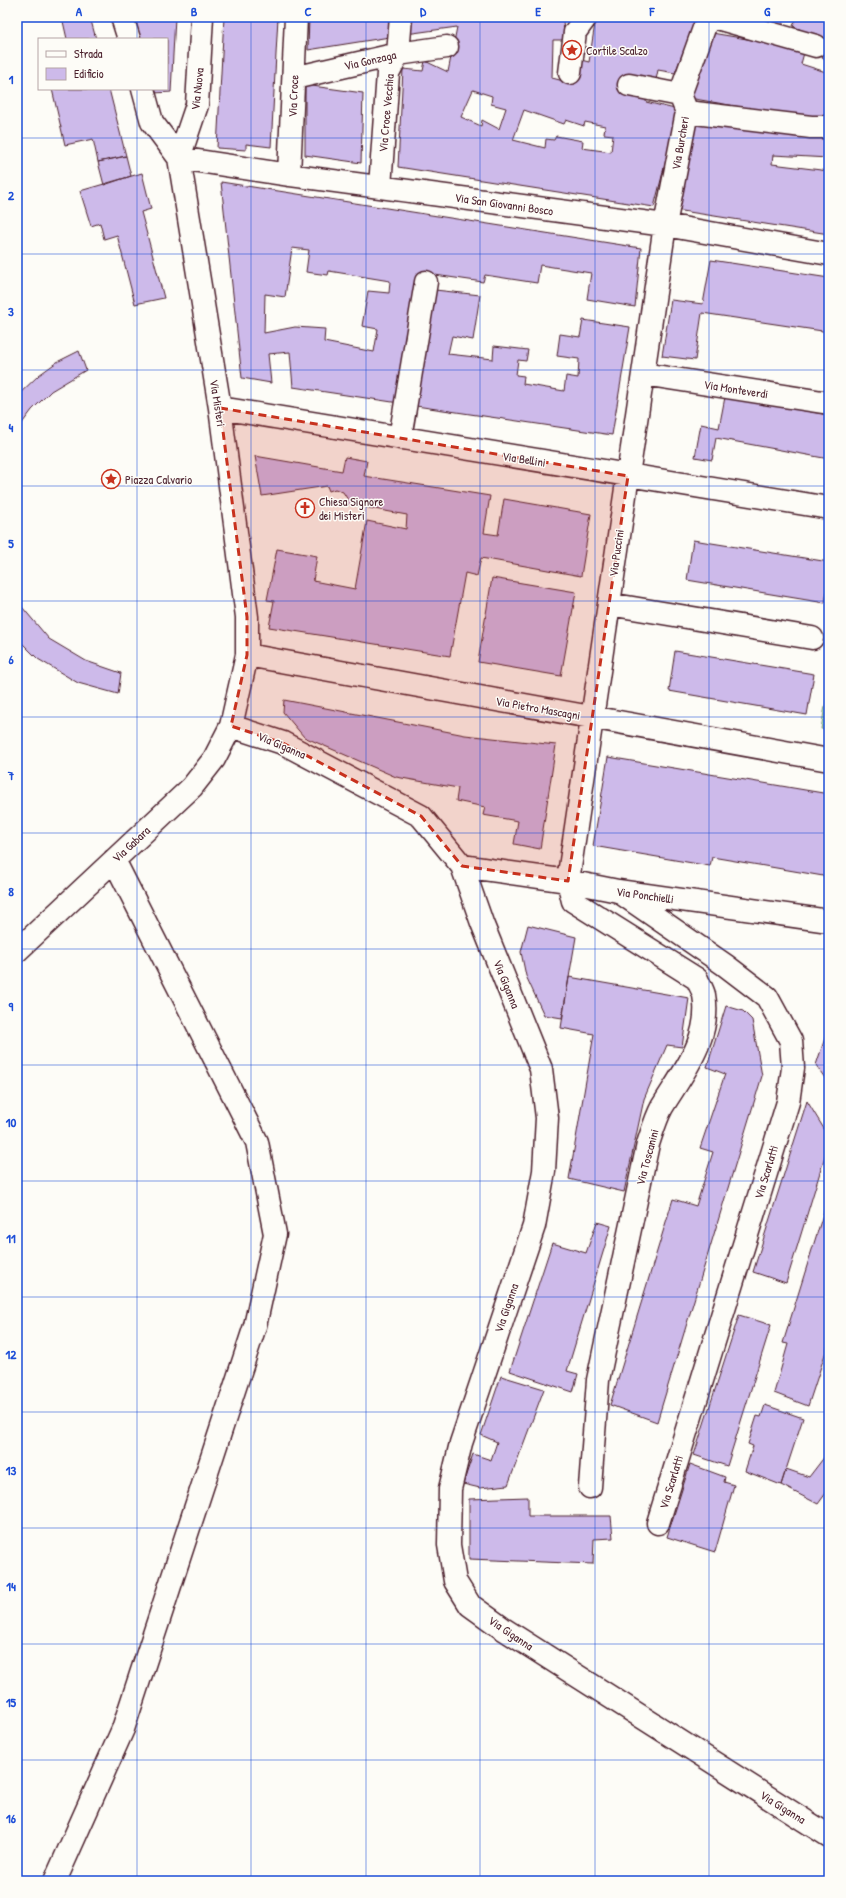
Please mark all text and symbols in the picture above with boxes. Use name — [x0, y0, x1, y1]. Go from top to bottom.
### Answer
text: A — [76, 2, 83, 20]
text: B — [191, 2, 198, 20]
text: C — [304, 2, 312, 20]
text: D — [420, 2, 427, 20]
text: E — [535, 2, 541, 20]
text: F — [649, 2, 656, 20]
text: G — [764, 2, 771, 20]
legend — [38, 38, 168, 90]
place icon: Cortile Scalzo — [561, 39, 583, 61]
place label: Cortile Scalzo — [586, 42, 648, 59]
text: Strada — [74, 45, 103, 62]
street label: Via Gonzaga — [342, 46, 398, 74]
text: Edificio — [74, 65, 104, 82]
street label: Via Nuova — [186, 67, 208, 111]
text: 1 — [9, 70, 14, 88]
street label: Via Croce Vecchia — [374, 73, 398, 153]
street label: Via Croce — [283, 74, 303, 118]
street label: Via Burcheri — [667, 115, 693, 171]
text: 2 — [8, 186, 15, 204]
street label: Via San Giovanni Bosco — [454, 189, 555, 219]
text: 3 — [8, 302, 14, 320]
street label: Via Monteverdi — [703, 376, 769, 402]
street label: Via Misteri — [206, 378, 230, 428]
text: 4 — [9, 418, 14, 436]
street label: Via Bellini — [501, 447, 547, 471]
place icon: Piazza Calvario — [100, 468, 122, 490]
place label: Piazza Calvario — [125, 471, 192, 488]
place label: Chiesa Signore dei Misteri — [319, 493, 384, 524]
church icon: Chiesa Signore dei Misteri — [294, 497, 316, 519]
street label: Via Puccini — [604, 528, 628, 578]
text: 5 — [8, 534, 14, 552]
text: 6 — [8, 650, 14, 668]
street label: Via Pietro Mascagni — [494, 692, 582, 724]
street label: Via Giganna — [255, 727, 309, 763]
text: 7 — [7, 766, 15, 784]
street label: Via Gabara — [108, 822, 154, 866]
text: 8 — [8, 882, 14, 900]
street label: Via Ponchielli — [615, 883, 675, 907]
street label: Via Giganna — [490, 957, 525, 1011]
text: 9 — [9, 997, 14, 1015]
text: 10 — [6, 1113, 16, 1131]
street label: Via Toscanini — [631, 1127, 663, 1187]
street label: Via Scarlatti — [750, 1143, 782, 1201]
text: 11 — [6, 1229, 16, 1247]
street label: Via Giganna — [490, 1281, 522, 1335]
text: 12 — [6, 1345, 17, 1363]
street label: Via Scarlatti — [655, 1453, 687, 1511]
text: 13 — [6, 1461, 16, 1479]
text: 14 — [6, 1577, 16, 1595]
street label: Via Giganna — [485, 1612, 537, 1654]
text: 15 — [6, 1693, 17, 1711]
street label: Via Giganna — [757, 1786, 809, 1828]
text: 16 — [6, 1809, 17, 1827]

